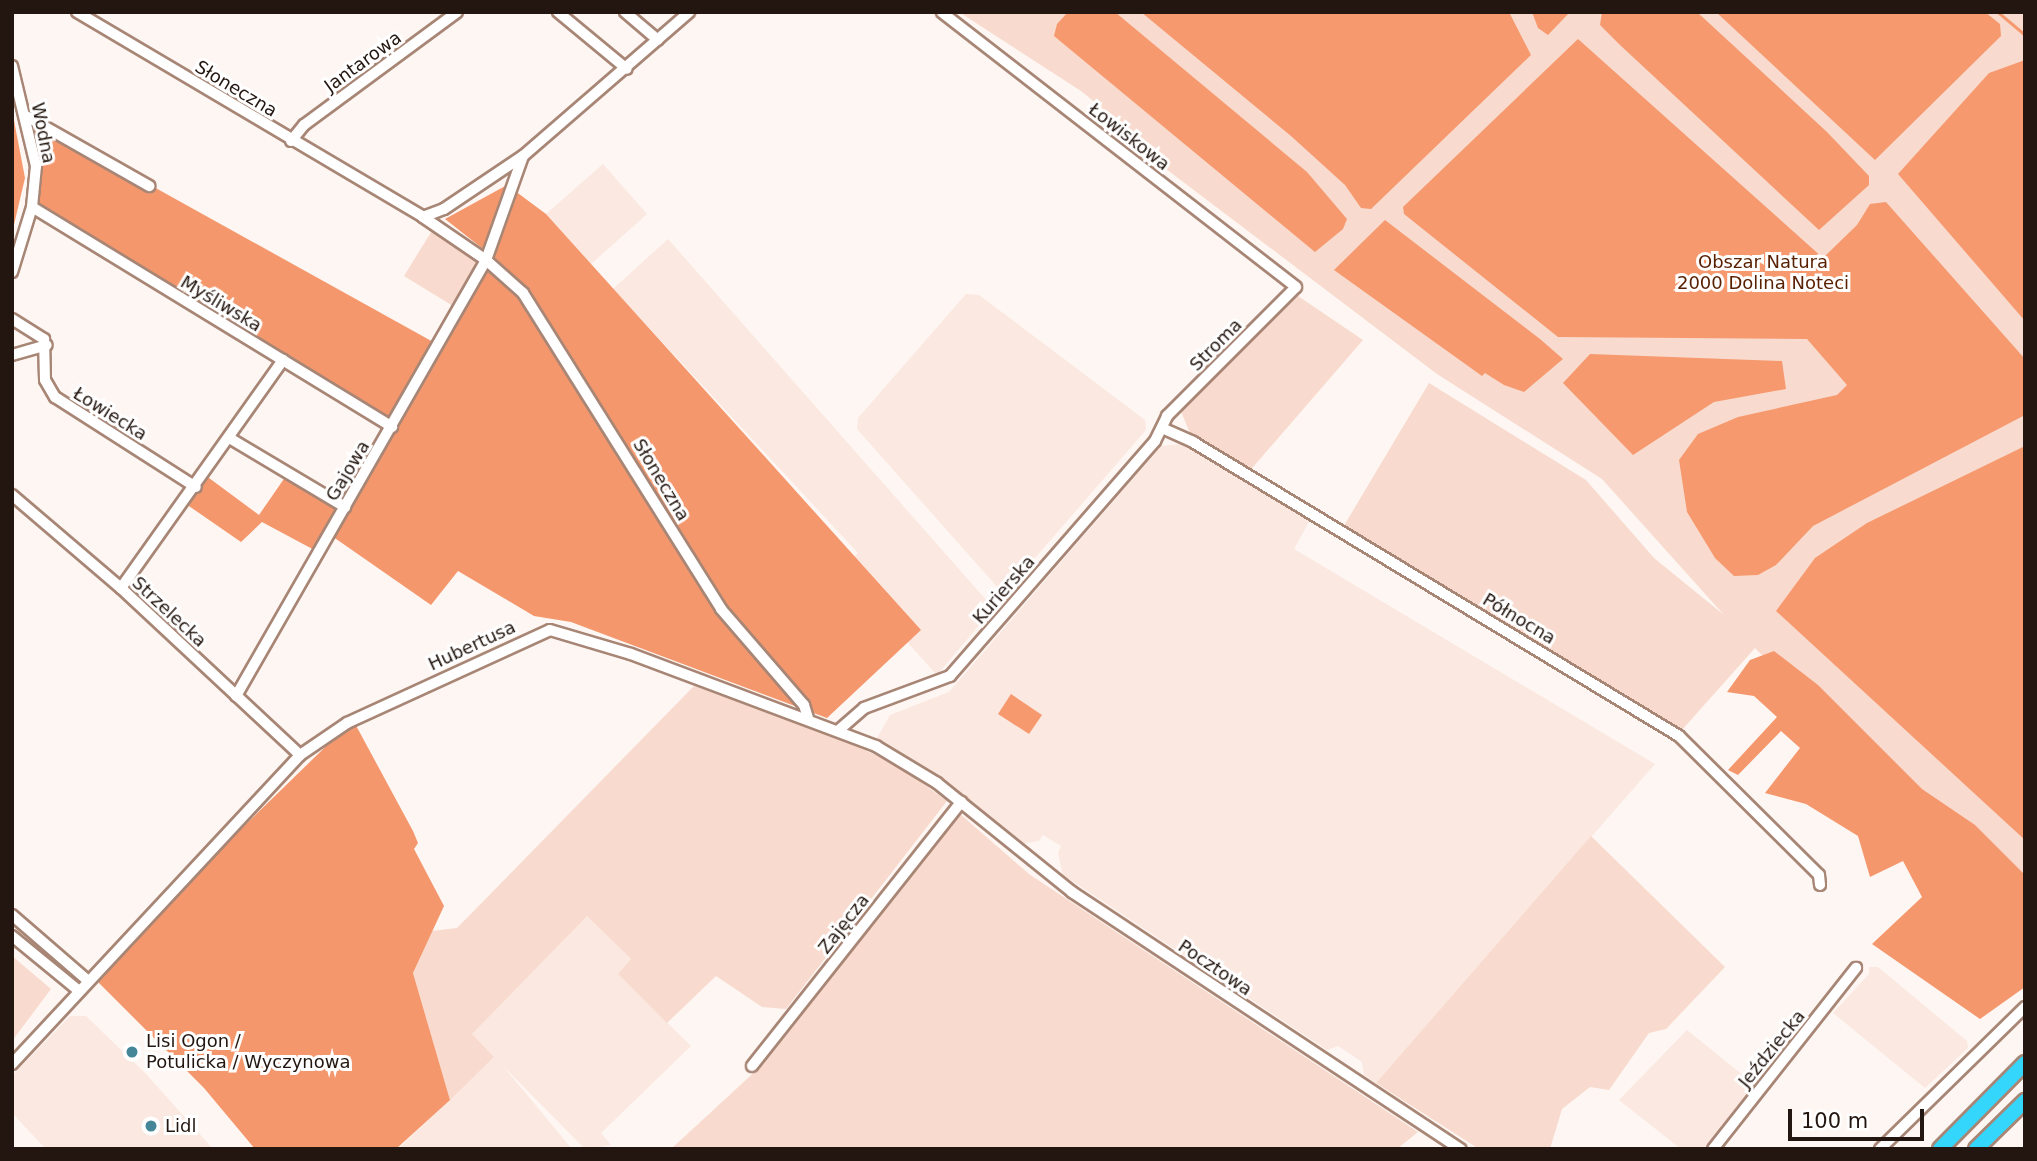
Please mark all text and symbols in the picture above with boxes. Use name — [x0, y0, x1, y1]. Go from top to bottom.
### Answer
street label: Jantarowa — [320, 27, 406, 97]
street label: Słoneczna — [191, 56, 281, 122]
street label: Łowiskowa — [1084, 99, 1174, 175]
street label: Wodna — [27, 101, 59, 165]
park label: Obszar Natura 2000 Dolina Noteci — [1677, 252, 1849, 294]
street label: Myśliwska — [177, 271, 265, 337]
street label: Stroma — [1185, 314, 1247, 376]
street label: Łowiecka — [69, 383, 151, 445]
street label: Słoneczna — [628, 435, 694, 525]
street label: Gajowa — [322, 437, 374, 505]
street label: Kurierska — [968, 551, 1040, 629]
street label: Strzelecka — [127, 572, 211, 652]
street label: Północna — [1479, 589, 1559, 649]
street label: Hubertusa — [425, 616, 519, 676]
street label: Zajęcza — [814, 890, 874, 958]
street label: Pocztowa — [1174, 935, 1256, 1001]
street label: Jeździecka — [1734, 1006, 1810, 1092]
place label: Lisi Ogon / Potulicka / Wyczynowa — [146, 1031, 351, 1074]
marker: Lisi Ogon / Potulicka / Wyczynowa — [124, 1044, 140, 1060]
scale bar — [1792, 1094, 1928, 1138]
text: 100 m — [1801, 1109, 1868, 1133]
place label: Lidl — [165, 1115, 196, 1137]
marker: Lidl — [143, 1118, 159, 1134]

